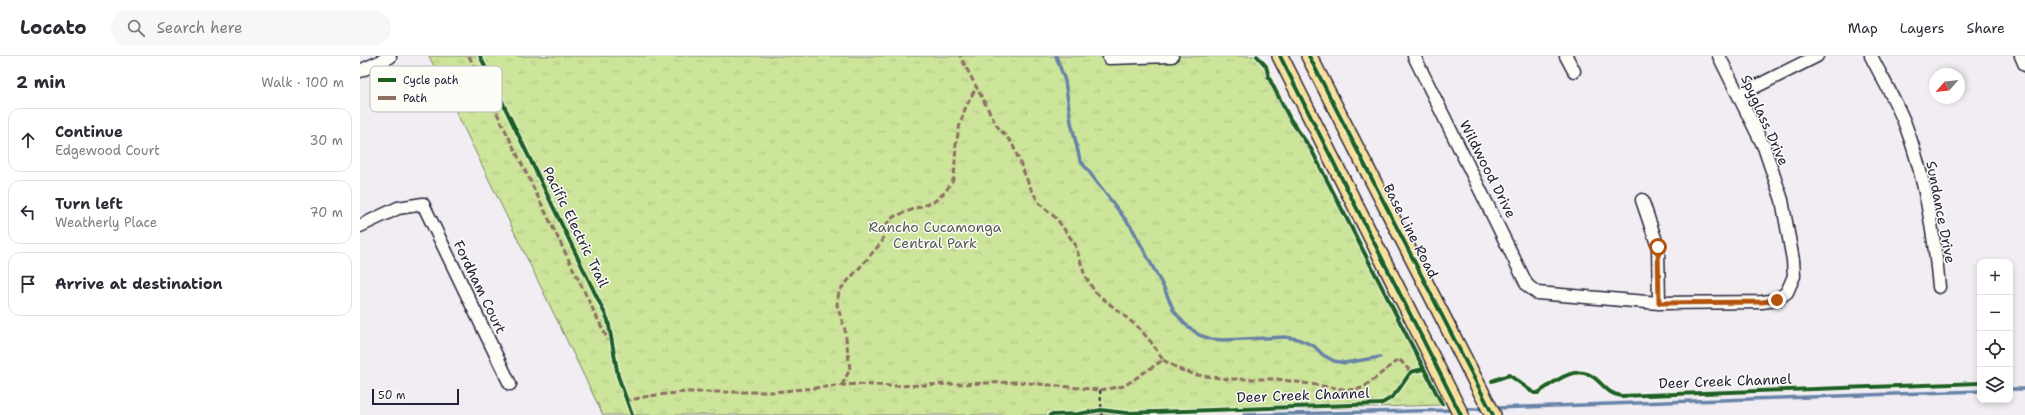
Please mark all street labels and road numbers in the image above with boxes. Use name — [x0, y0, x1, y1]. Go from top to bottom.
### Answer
street label: Spyglass Drive — [1737, 72, 1793, 168]
street label: Wildwood Drive — [1456, 117, 1520, 221]
street label: Sundance Drive — [1922, 159, 1960, 265]
street label: Pacific Electric Trail — [539, 164, 613, 291]
street label: Base Line Road — [1379, 181, 1443, 281]
street label: Fordham Court — [450, 237, 510, 337]
street label: Deer Creek Channel — [1658, 370, 1793, 392]
street label: Deer Creek Channel — [1236, 384, 1371, 406]

